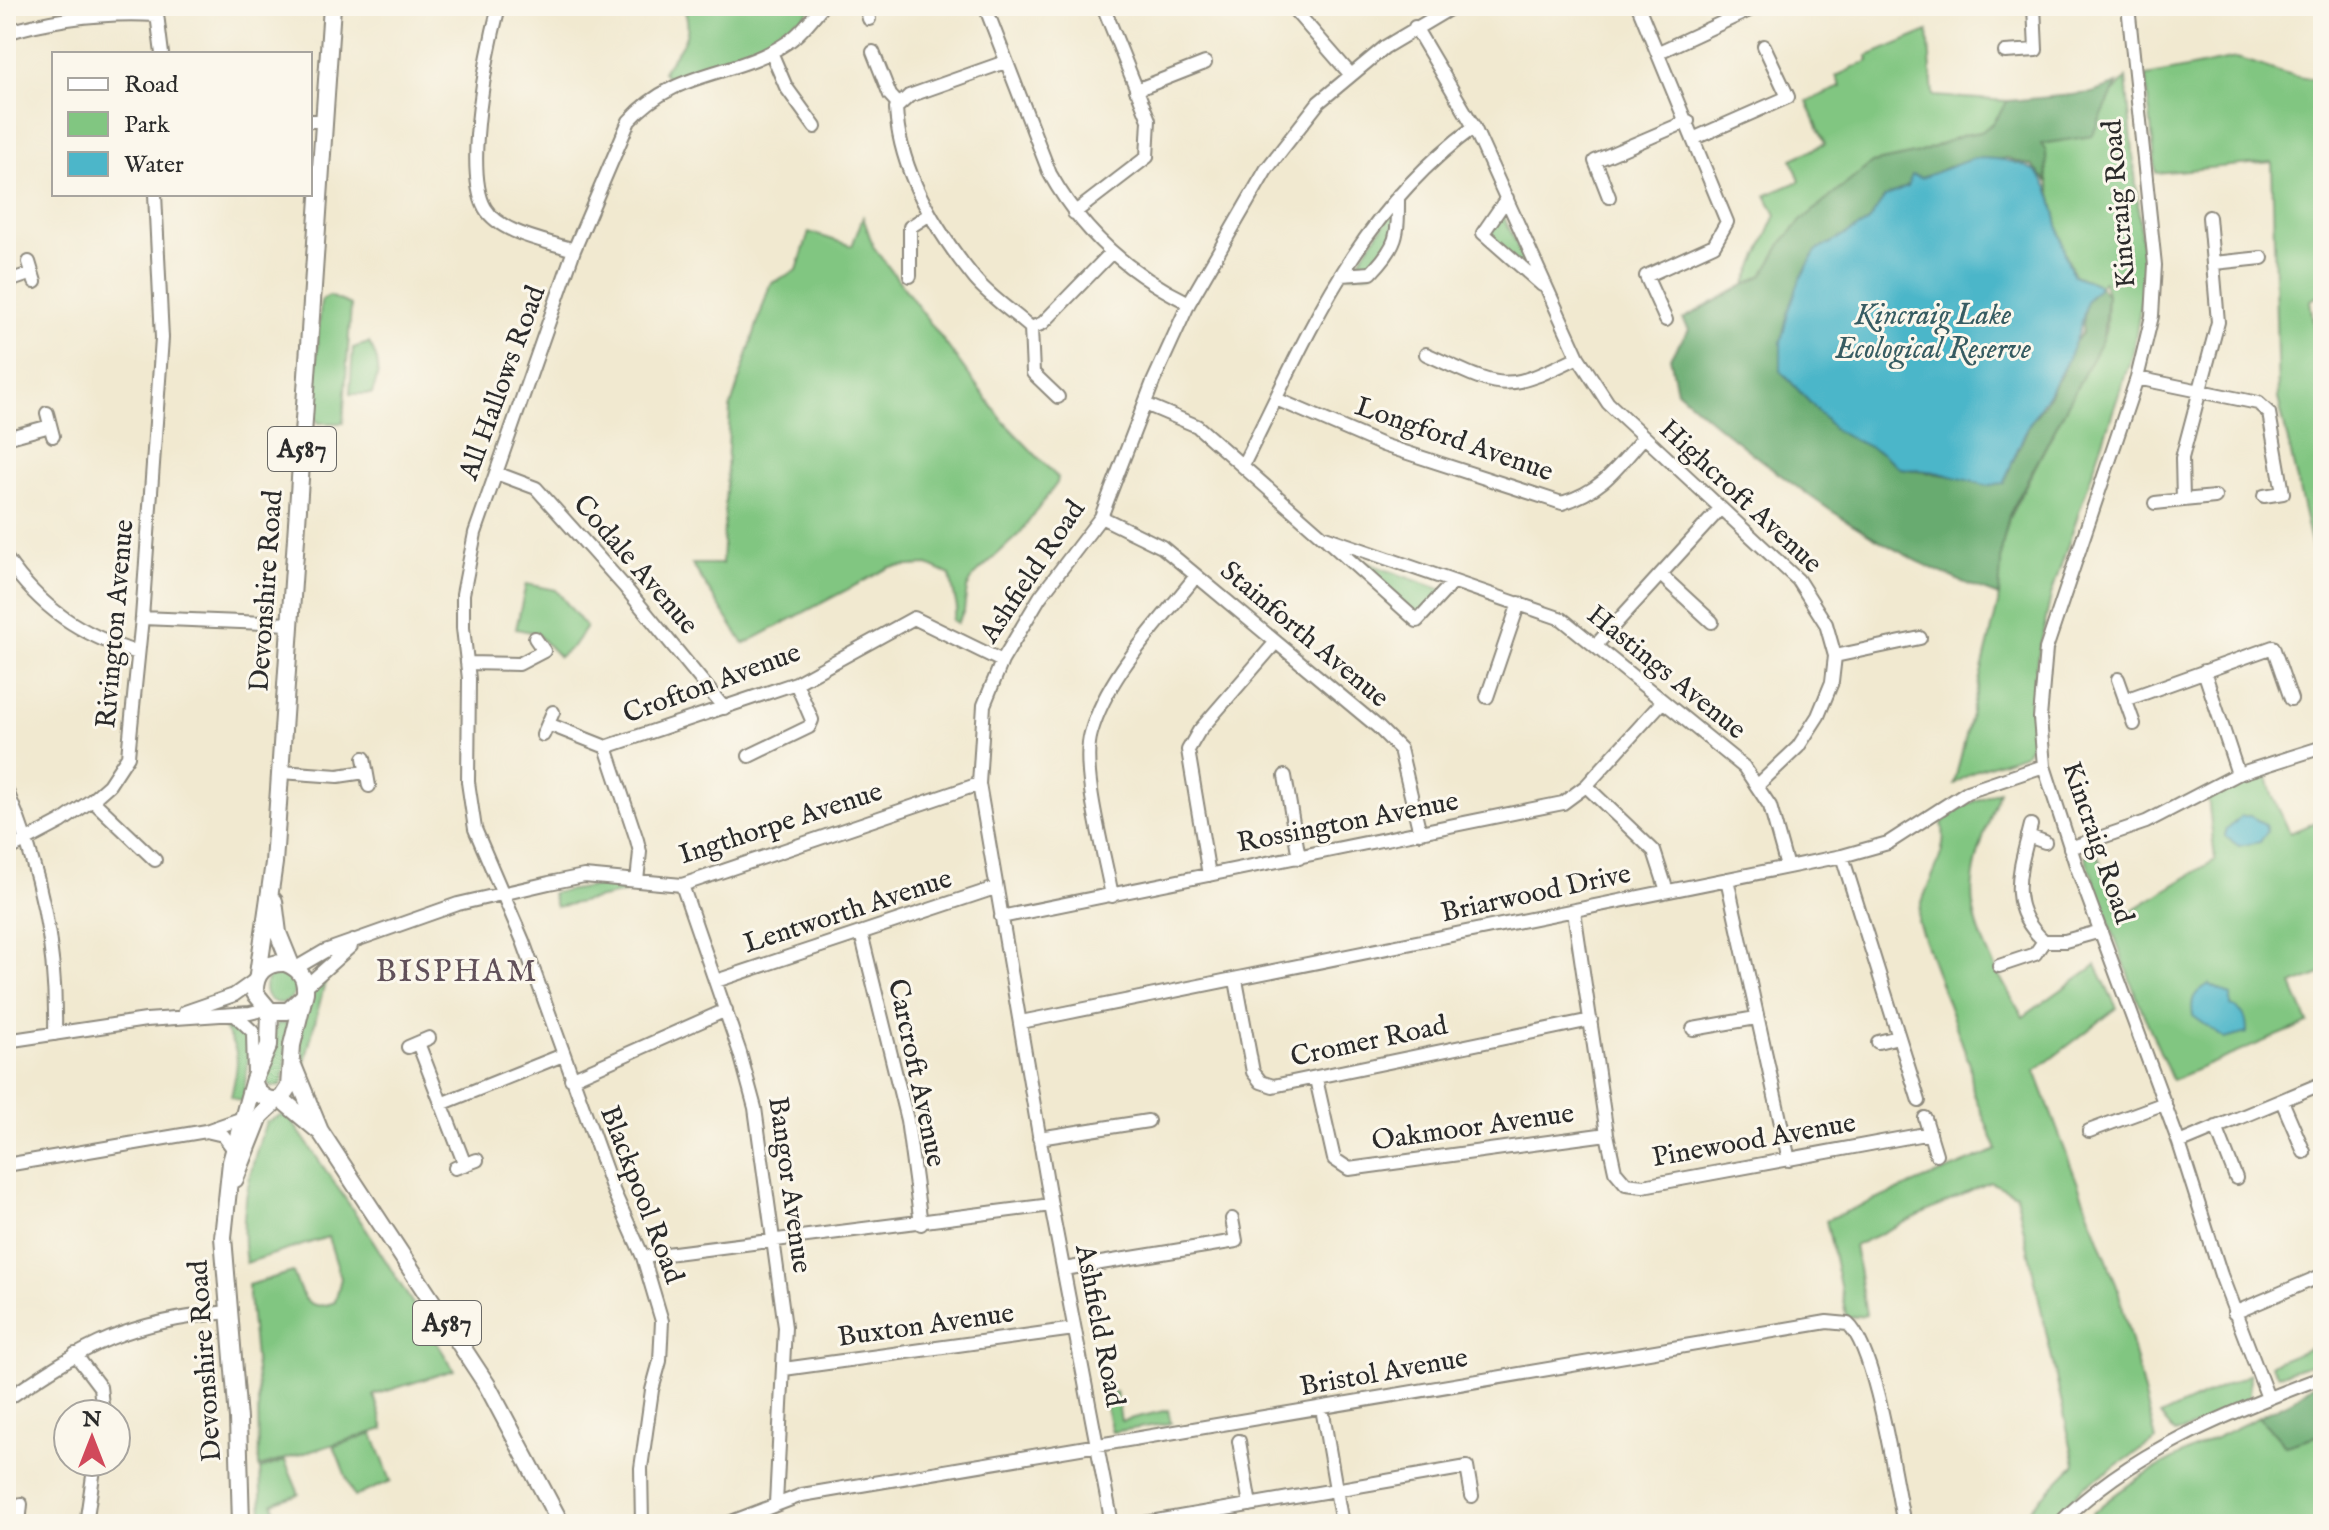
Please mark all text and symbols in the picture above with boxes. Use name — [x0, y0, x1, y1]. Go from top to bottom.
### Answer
legend — [52, 52, 312, 196]
text: Road — [124, 70, 178, 101]
text: Park — [124, 110, 170, 141]
street label: Kincraig Road — [2095, 118, 2145, 290]
text: Water — [124, 150, 184, 181]
street label: All Hallows Road — [451, 281, 554, 486]
water label: Kincraig Lake Ecological Reserve — [1834, 297, 2031, 369]
street label: Longford Avenue — [1350, 390, 1558, 490]
street label: Highcroft Avenue — [1651, 412, 1829, 582]
road number: A587 — [268, 427, 336, 471]
street label: Codale Avenue — [565, 488, 705, 642]
street label: Devonshire Road — [242, 489, 292, 693]
street label: Ashfield Road — [972, 494, 1094, 651]
street label: Rivington Avenue — [89, 518, 143, 730]
street label: Stainforth Avenue — [1212, 554, 1396, 716]
street label: Hastings Avenue — [1579, 598, 1753, 748]
street label: Crofton Avenue — [618, 636, 806, 732]
street label: Kincraig Road — [2053, 757, 2141, 929]
street label: Ingthorpe Avenue — [675, 775, 887, 873]
street label: Rossington Avenue — [1234, 784, 1462, 862]
street label: Briarwood Drive — [1438, 857, 1634, 931]
street label: Lentworth Avenue — [739, 862, 957, 962]
district label: BISPHAM — [376, 952, 538, 993]
street label: Carcroft Avenue — [879, 976, 953, 1170]
street label: Cromer Road — [1287, 1008, 1451, 1076]
street label: Bangor Avenue — [759, 1095, 819, 1276]
street label: Oakmoor Avenue — [1370, 1096, 1577, 1160]
street label: Blackpool Road — [591, 1101, 691, 1289]
street label: Pinewood Avenue — [1649, 1106, 1859, 1176]
street label: Ashfield Road — [1066, 1241, 1132, 1410]
street label: Devonshire Road — [181, 1259, 231, 1463]
street label: Buxton Avenue — [836, 1296, 1017, 1356]
road number: A587 — [413, 1301, 481, 1345]
street label: Bristol Avenue — [1297, 1341, 1471, 1405]
north arrow — [52, 1398, 132, 1478]
text: N — [81, 1406, 102, 1434]

